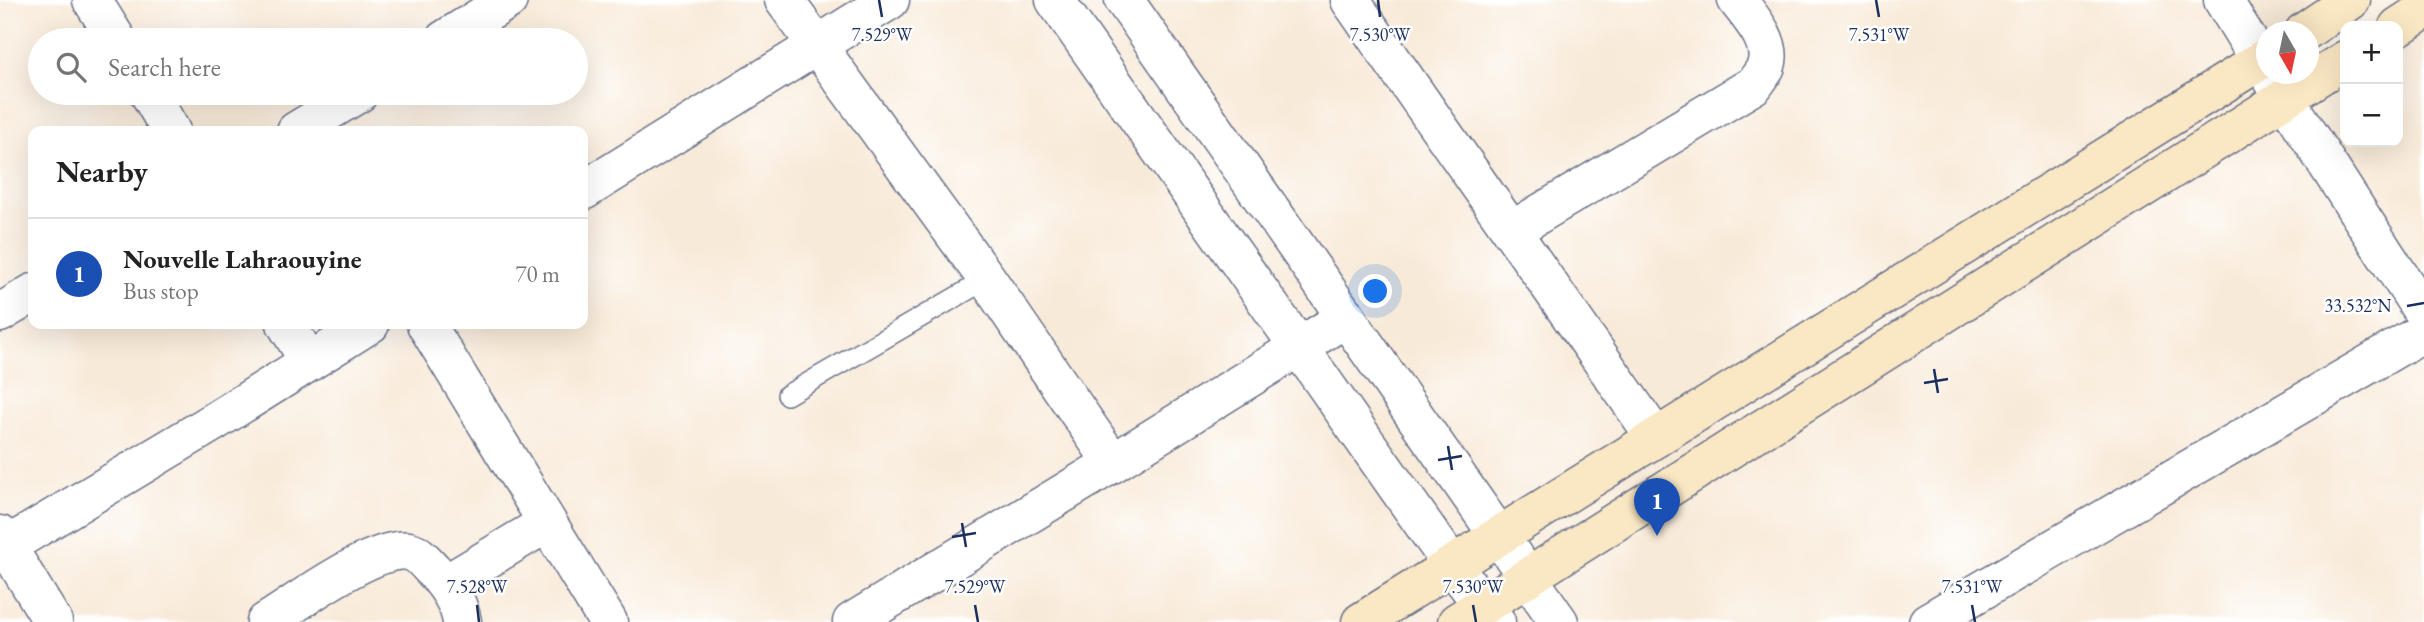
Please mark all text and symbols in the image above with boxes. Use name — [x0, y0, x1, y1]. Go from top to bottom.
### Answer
north arrow — [2256, 21, 2319, 84]
map controls — [2340, 21, 2403, 147]
button: + — [2340, 21, 2403, 84]
text: 7.529°W — [852, 23, 913, 46]
text: 7.530°W — [1350, 23, 1411, 46]
text: 7.531°W — [1849, 23, 1910, 46]
search box — [28, 28, 588, 105]
icon: search — [52, 48, 90, 86]
text: Search here — [108, 50, 221, 84]
button: − — [2340, 84, 2403, 147]
text: Nearby — [56, 152, 148, 191]
text: Nouvelle Lahraouyine — [123, 242, 362, 276]
text: 1 — [73, 259, 85, 289]
text: 70 m — [515, 259, 560, 289]
your location — [1358, 274, 1392, 308]
text: Bus stop — [123, 276, 199, 306]
text: 33.532°N — [2325, 294, 2392, 317]
pin: 1 — [1634, 478, 1680, 536]
text: 7.528°W — [447, 575, 508, 598]
text: 7.529°W — [945, 575, 1006, 598]
text: 7.530°W — [1443, 575, 1504, 598]
text: 7.531°W — [1942, 575, 2003, 598]

